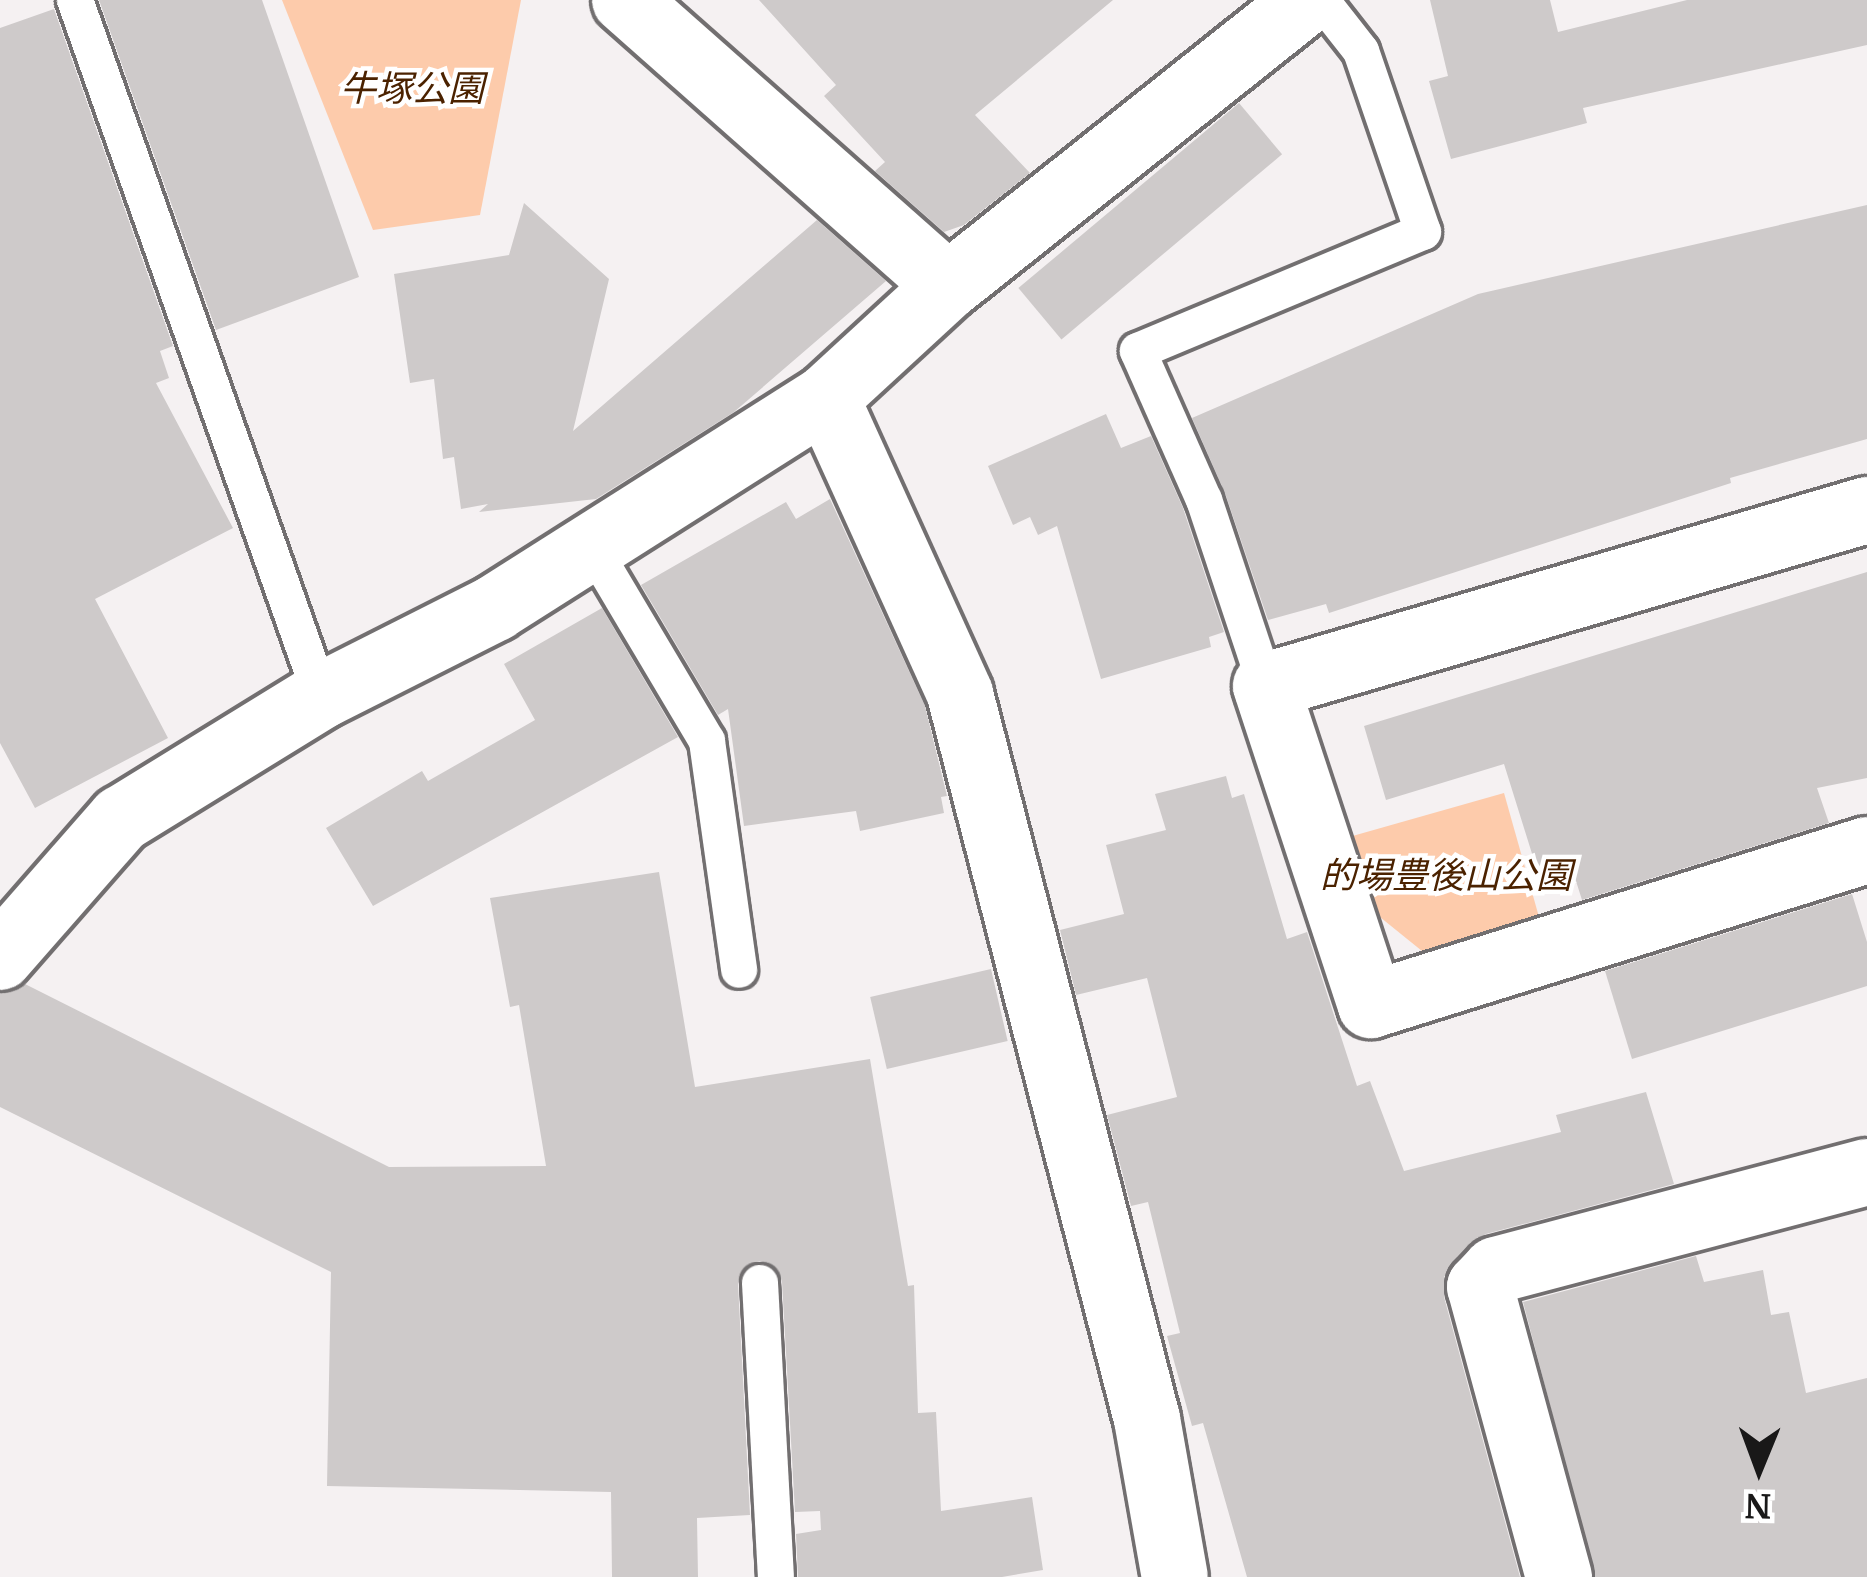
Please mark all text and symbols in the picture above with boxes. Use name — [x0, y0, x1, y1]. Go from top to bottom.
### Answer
park label: 牛塚公園 — [340, 67, 484, 111]
park label: 的場豊後山公園 — [1320, 854, 1572, 898]
north arrow — [1699, 1409, 1819, 1529]
text: N — [1745, 1485, 1772, 1526]

